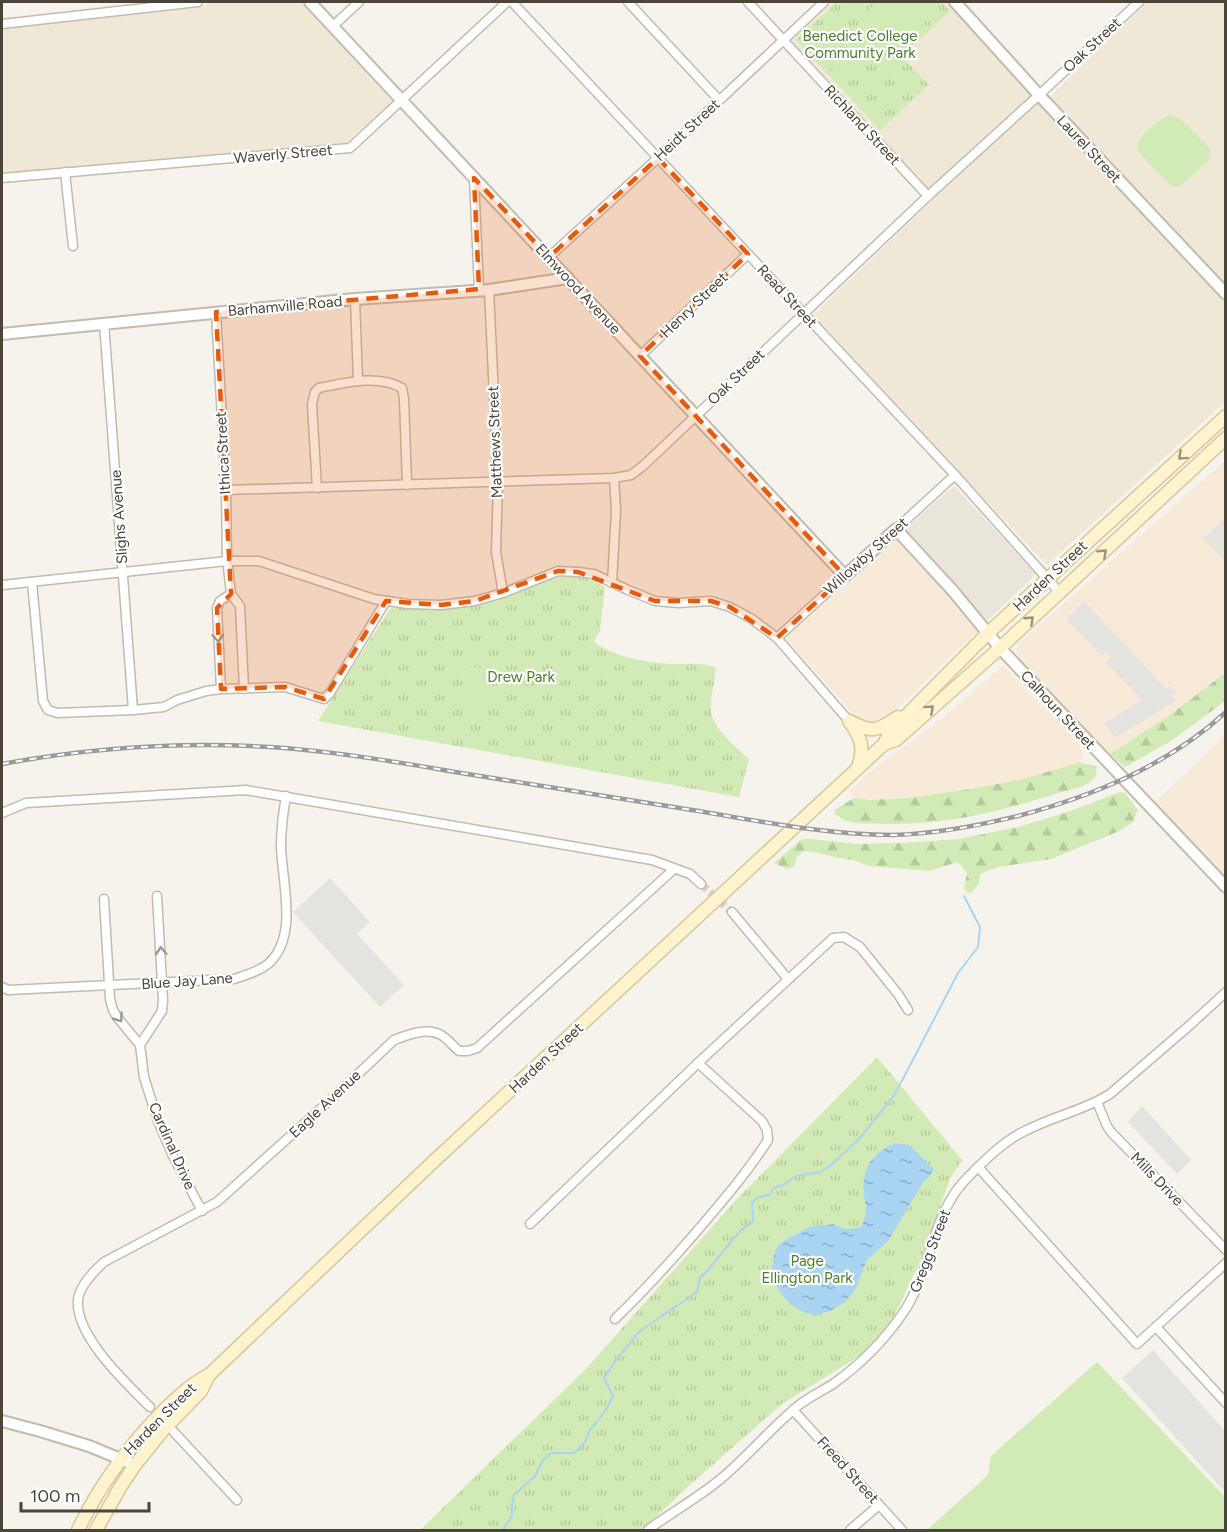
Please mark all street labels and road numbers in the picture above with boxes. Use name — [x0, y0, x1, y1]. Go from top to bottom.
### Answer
street label: Oak Street — [1059, 14, 1125, 76]
street label: Richland Street — [820, 81, 904, 169]
street label: Heidt Street — [650, 95, 724, 165]
street label: Laurel Street — [1053, 111, 1125, 187]
street label: Waverly Street — [233, 141, 333, 167]
street label: Elmwood Avenue — [532, 240, 624, 338]
street label: Read Street — [753, 261, 821, 332]
street label: Henry Street — [657, 268, 732, 342]
street label: Barhamville Road — [227, 292, 343, 320]
street label: Oak Street — [704, 345, 768, 409]
street label: Matthews Street — [484, 385, 506, 499]
street label: Ithica Street — [212, 411, 234, 495]
street label: Slighs Avenue — [107, 469, 131, 565]
street label: Willowby Street — [820, 513, 912, 598]
street label: Harden Street — [1009, 537, 1091, 615]
street label: Calhoun Street — [1017, 667, 1099, 753]
street label: Blue Jay Lane — [141, 969, 233, 993]
street label: Harden Street — [505, 1019, 587, 1097]
street label: Eagle Avenue — [285, 1066, 365, 1142]
street label: Cardinal Drive — [145, 1100, 199, 1192]
street label: Mills Drive — [1127, 1148, 1187, 1210]
street label: Gregg Street — [906, 1206, 954, 1295]
street label: Harden Street — [120, 1379, 200, 1459]
street label: Freed Street — [813, 1433, 883, 1507]

